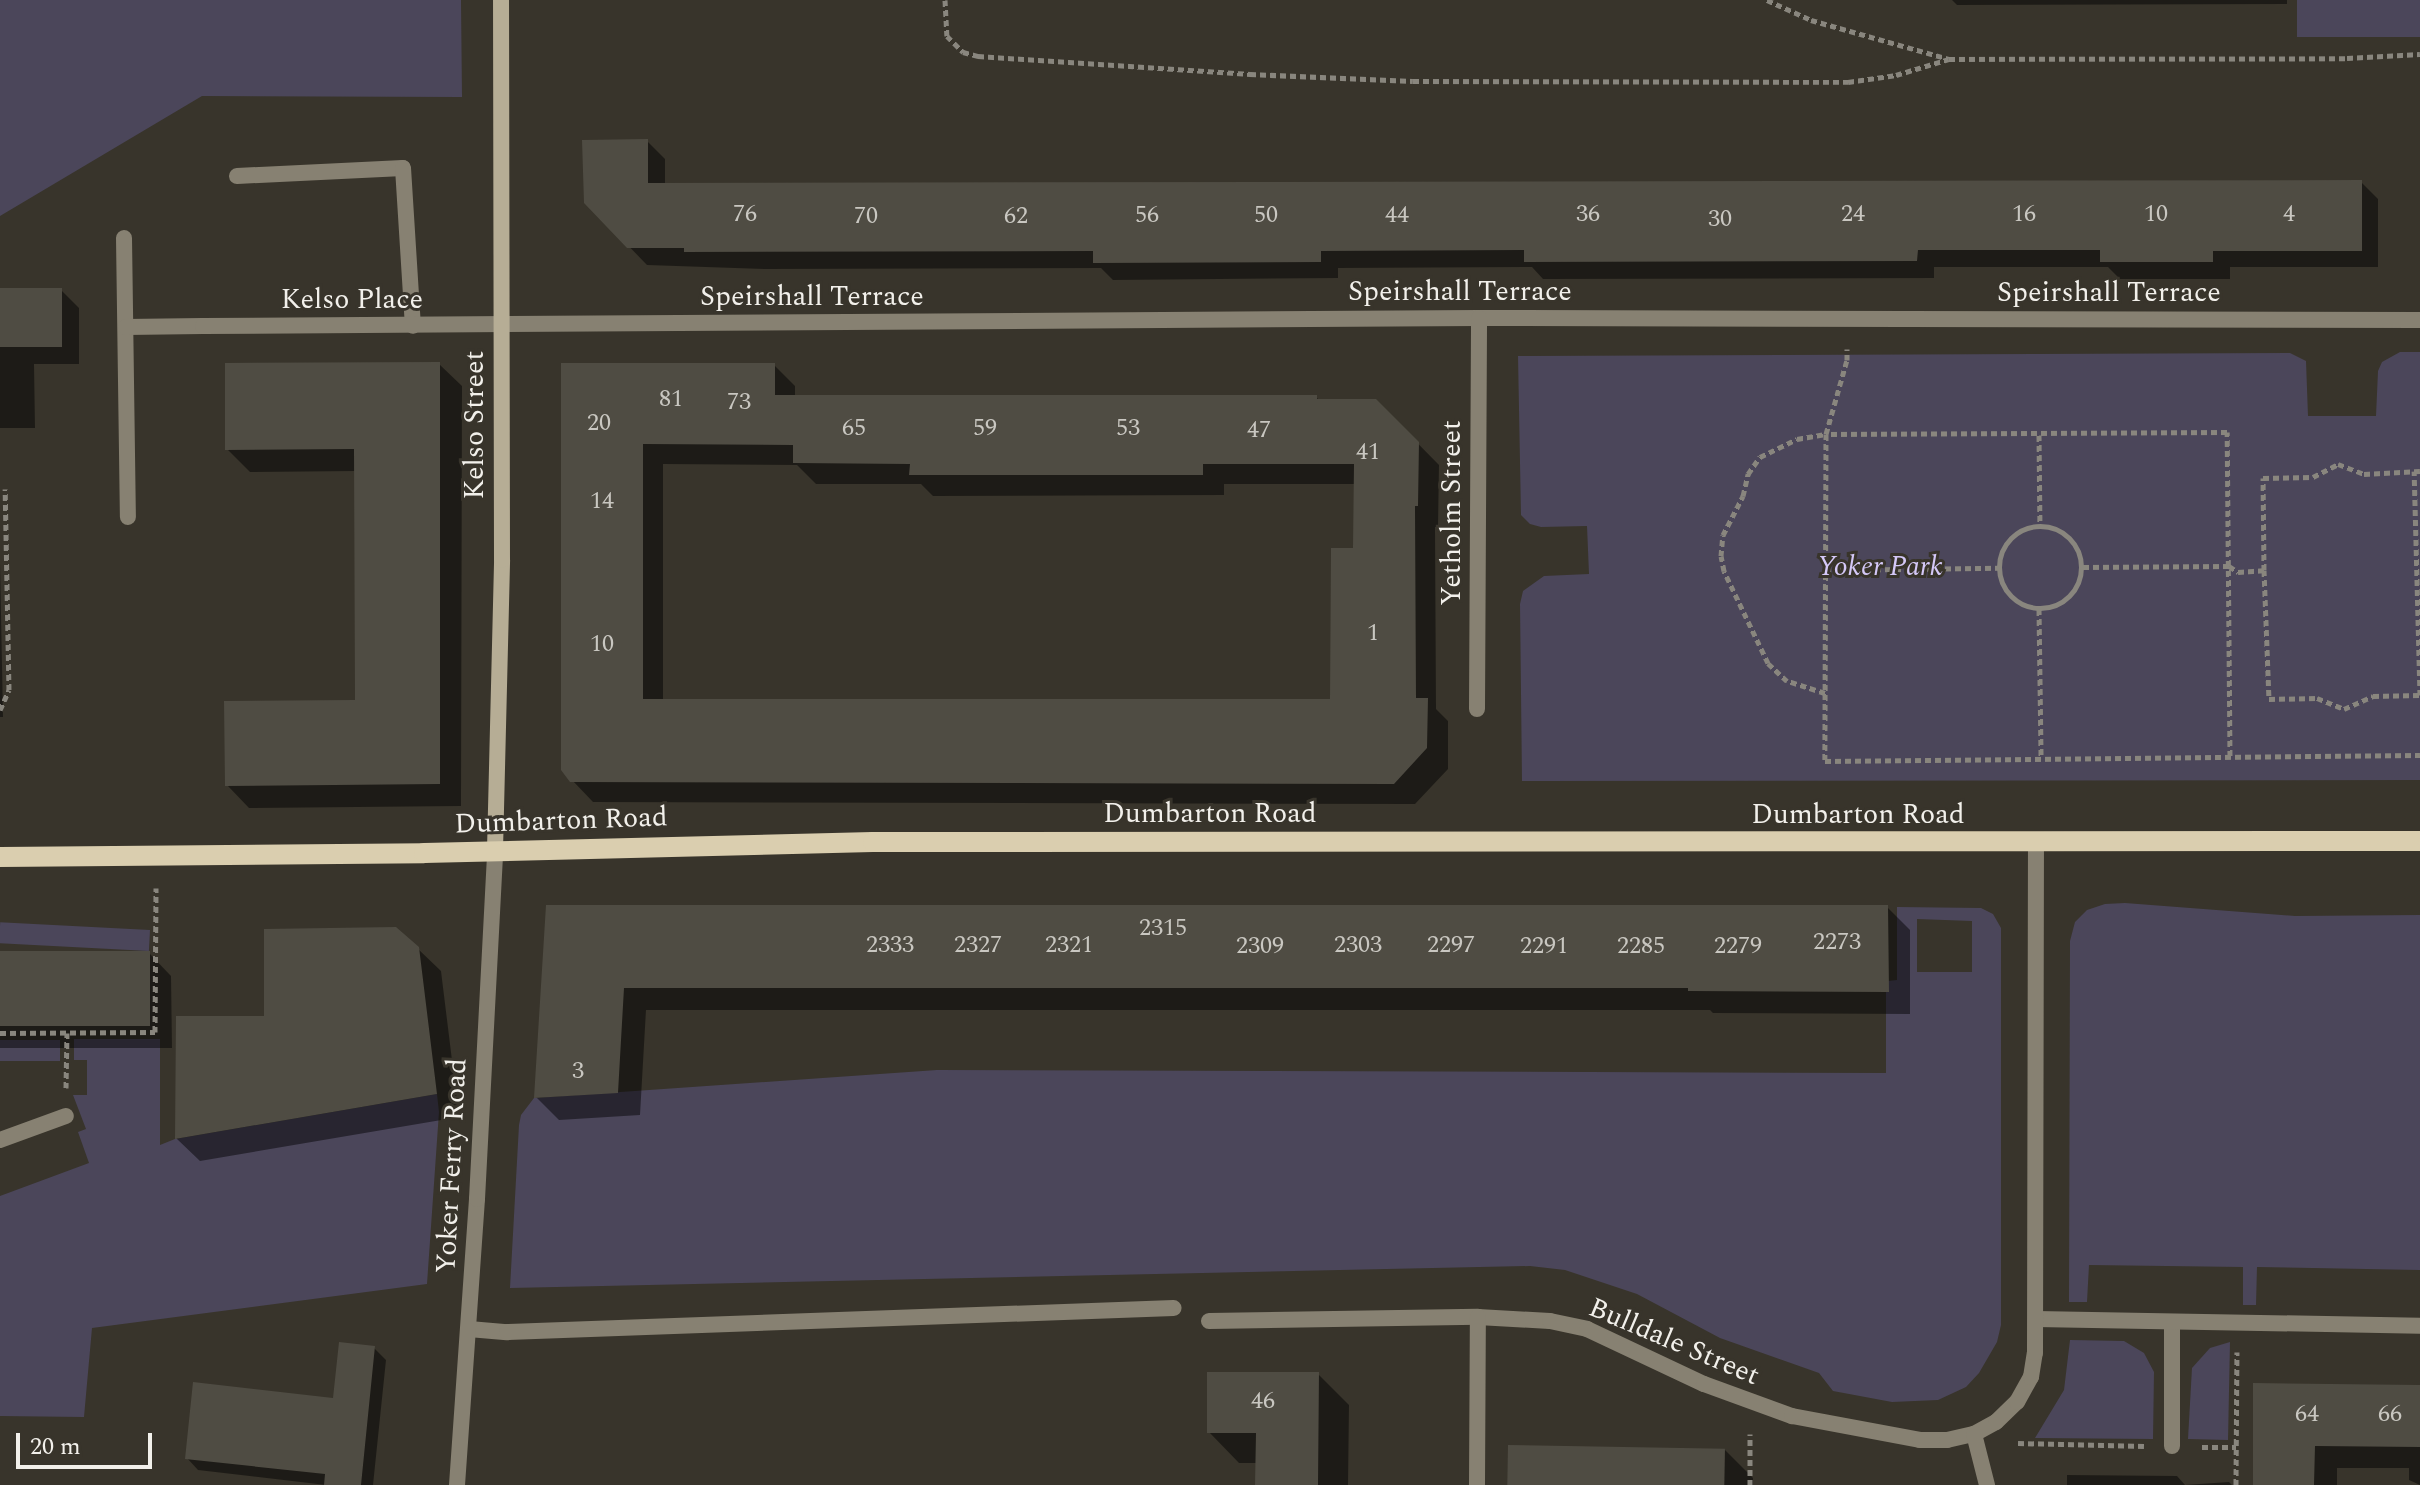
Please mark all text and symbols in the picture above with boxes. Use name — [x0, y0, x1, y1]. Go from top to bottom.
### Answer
house number: 76 — [733, 201, 757, 229]
house number: 36 — [1576, 201, 1600, 229]
house number: 24 — [1841, 201, 1865, 229]
house number: 16 — [2012, 201, 2036, 229]
house number: 10 — [2144, 201, 2168, 229]
house number: 4 — [2283, 201, 2295, 229]
house number: 56 — [1135, 202, 1159, 230]
house number: 50 — [1254, 202, 1278, 230]
house number: 44 — [1385, 202, 1409, 230]
house number: 70 — [854, 203, 878, 231]
house number: 62 — [1004, 203, 1028, 231]
house number: 30 — [1708, 206, 1732, 234]
street label: Speirshall Terrace — [1348, 275, 1572, 309]
street label: Speirshall Terrace — [1997, 276, 2221, 310]
street label: Speirshall Terrace — [700, 280, 924, 314]
street label: Kelso Place — [281, 283, 423, 317]
street label: Kelso Street — [458, 350, 492, 500]
house number: 81 — [659, 386, 683, 414]
house number: 73 — [727, 389, 751, 417]
house number: 20 — [587, 410, 611, 438]
house number: 65 — [842, 415, 866, 443]
house number: 59 — [973, 415, 997, 443]
house number: 53 — [1116, 415, 1140, 443]
house number: 47 — [1247, 417, 1271, 445]
street label: Yetholm Street — [1435, 420, 1469, 606]
house number: 41 — [1356, 439, 1380, 467]
house number: 14 — [590, 488, 614, 516]
park label: Yoker Park — [1817, 550, 1943, 584]
house number: 1 — [1367, 620, 1379, 648]
house number: 10 — [590, 631, 614, 659]
street label: Dumbarton Road — [1103, 797, 1317, 831]
street label: Dumbarton Road — [1751, 798, 1965, 832]
street label: Dumbarton Road — [454, 800, 668, 842]
house number: 2315 — [1139, 915, 1187, 943]
house number: 2273 — [1813, 929, 1861, 957]
house number: 2333 — [866, 932, 914, 960]
house number: 2327 — [954, 932, 1002, 960]
house number: 2321 — [1045, 932, 1093, 960]
house number: 2303 — [1334, 932, 1382, 960]
house number: 2297 — [1427, 932, 1475, 960]
house number: 2309 — [1236, 933, 1284, 961]
house number: 2291 — [1520, 933, 1568, 961]
house number: 2285 — [1617, 933, 1665, 961]
house number: 2279 — [1714, 933, 1762, 961]
street label: Yoker Ferry Road — [430, 1057, 474, 1275]
house number: 3 — [572, 1058, 584, 1086]
street label: Bulldale Street — [1584, 1291, 1764, 1393]
house number: 46 — [1251, 1388, 1275, 1416]
house number: 64 — [2295, 1401, 2319, 1429]
house number: 66 — [2378, 1401, 2402, 1429]
scale bar — [20, 1417, 156, 1467]
text: 20 m — [30, 1429, 81, 1465]

